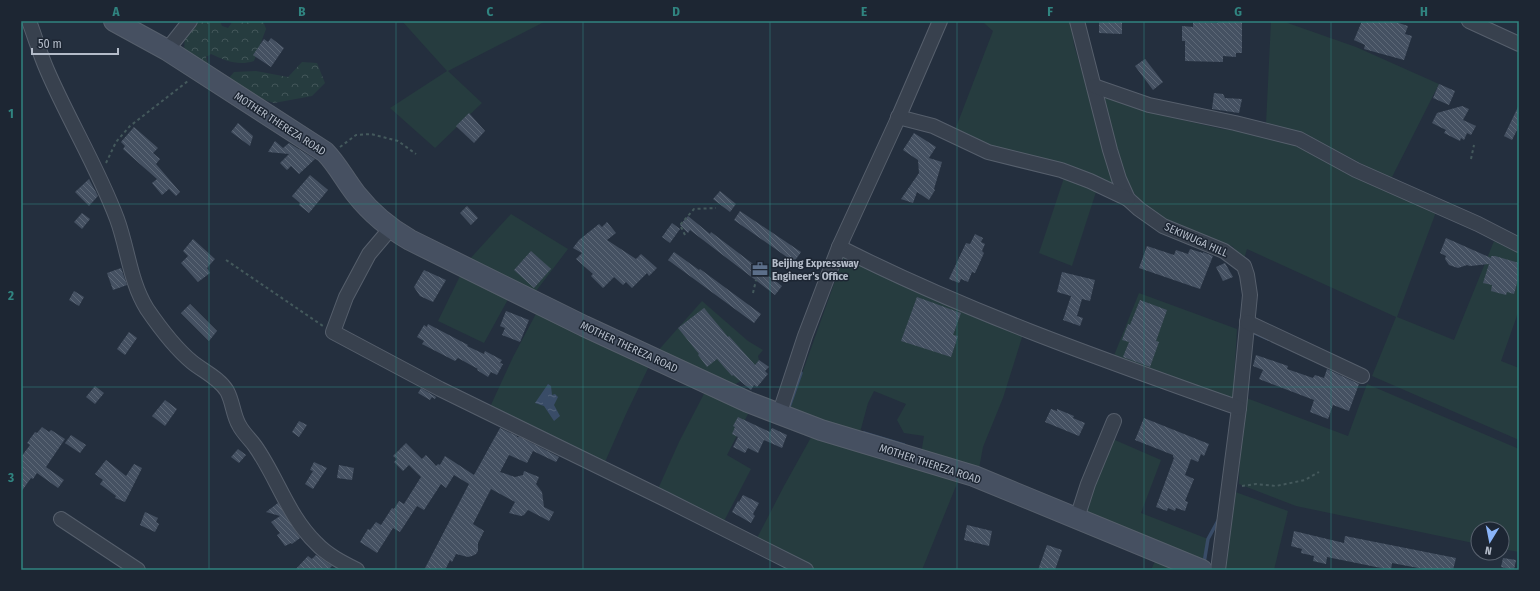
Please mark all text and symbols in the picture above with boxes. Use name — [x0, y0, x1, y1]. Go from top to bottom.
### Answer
text: A — [111, 4, 120, 19]
text: B — [298, 4, 306, 19]
text: C — [487, 4, 494, 19]
text: D — [672, 4, 680, 19]
text: E — [861, 4, 867, 19]
text: F — [1047, 4, 1053, 19]
text: G — [1234, 4, 1242, 19]
text: H — [1420, 4, 1428, 19]
scale bar — [32, 30, 118, 56]
text: 50 m — [38, 37, 62, 51]
street label: MOTHER THEREZA ROAD — [232, 90, 328, 158]
text: 1 — [8, 106, 14, 121]
street label: SEKIWUGA HILL — [1162, 220, 1230, 260]
place label: Beijing Expressway Engineer's Office — [772, 257, 860, 283]
office icon: Beijing Expressway Engineer's Office — [751, 260, 769, 278]
text: 2 — [7, 288, 14, 303]
street label: MOTHER THEREZA ROAD — [578, 319, 680, 375]
street label: MOTHER THEREZA ROAD — [878, 441, 982, 487]
text: 3 — [7, 470, 14, 485]
north arrow — [1470, 521, 1510, 561]
text: N — [1484, 543, 1493, 557]

